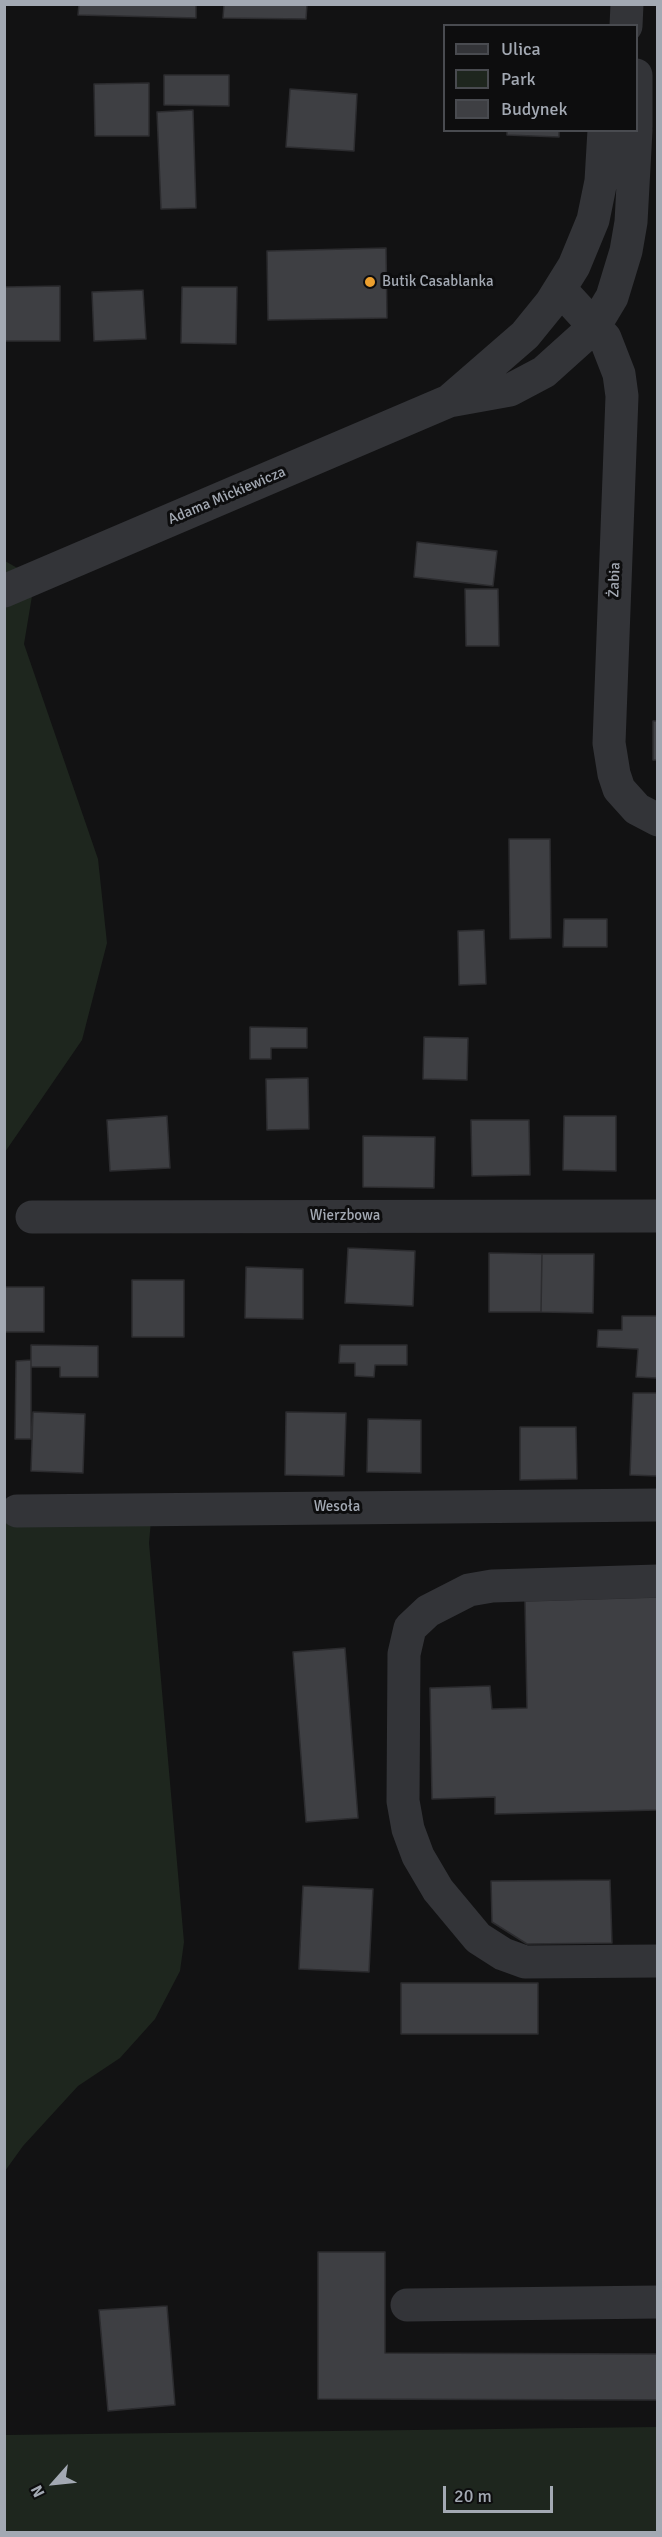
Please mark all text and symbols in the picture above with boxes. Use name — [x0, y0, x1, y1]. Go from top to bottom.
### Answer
legend — [443, 24, 638, 132]
text: Ulica — [501, 38, 541, 60]
text: Park — [501, 68, 536, 90]
text: Budynek — [501, 98, 568, 120]
place label: Butik Casablanka — [382, 273, 494, 291]
marker: Butik Casablanka — [363, 275, 377, 289]
street label: Adama Mickiewicza — [165, 463, 289, 529]
street label: Żabia — [605, 562, 625, 598]
street label: Wierzbowa — [310, 1207, 380, 1225]
street label: Wesoła — [314, 1498, 360, 1516]
north arrow — [24, 2453, 84, 2513]
scale bar — [446, 2474, 556, 2512]
text: N — [27, 2482, 49, 2501]
text: 20 m — [454, 2485, 492, 2507]

